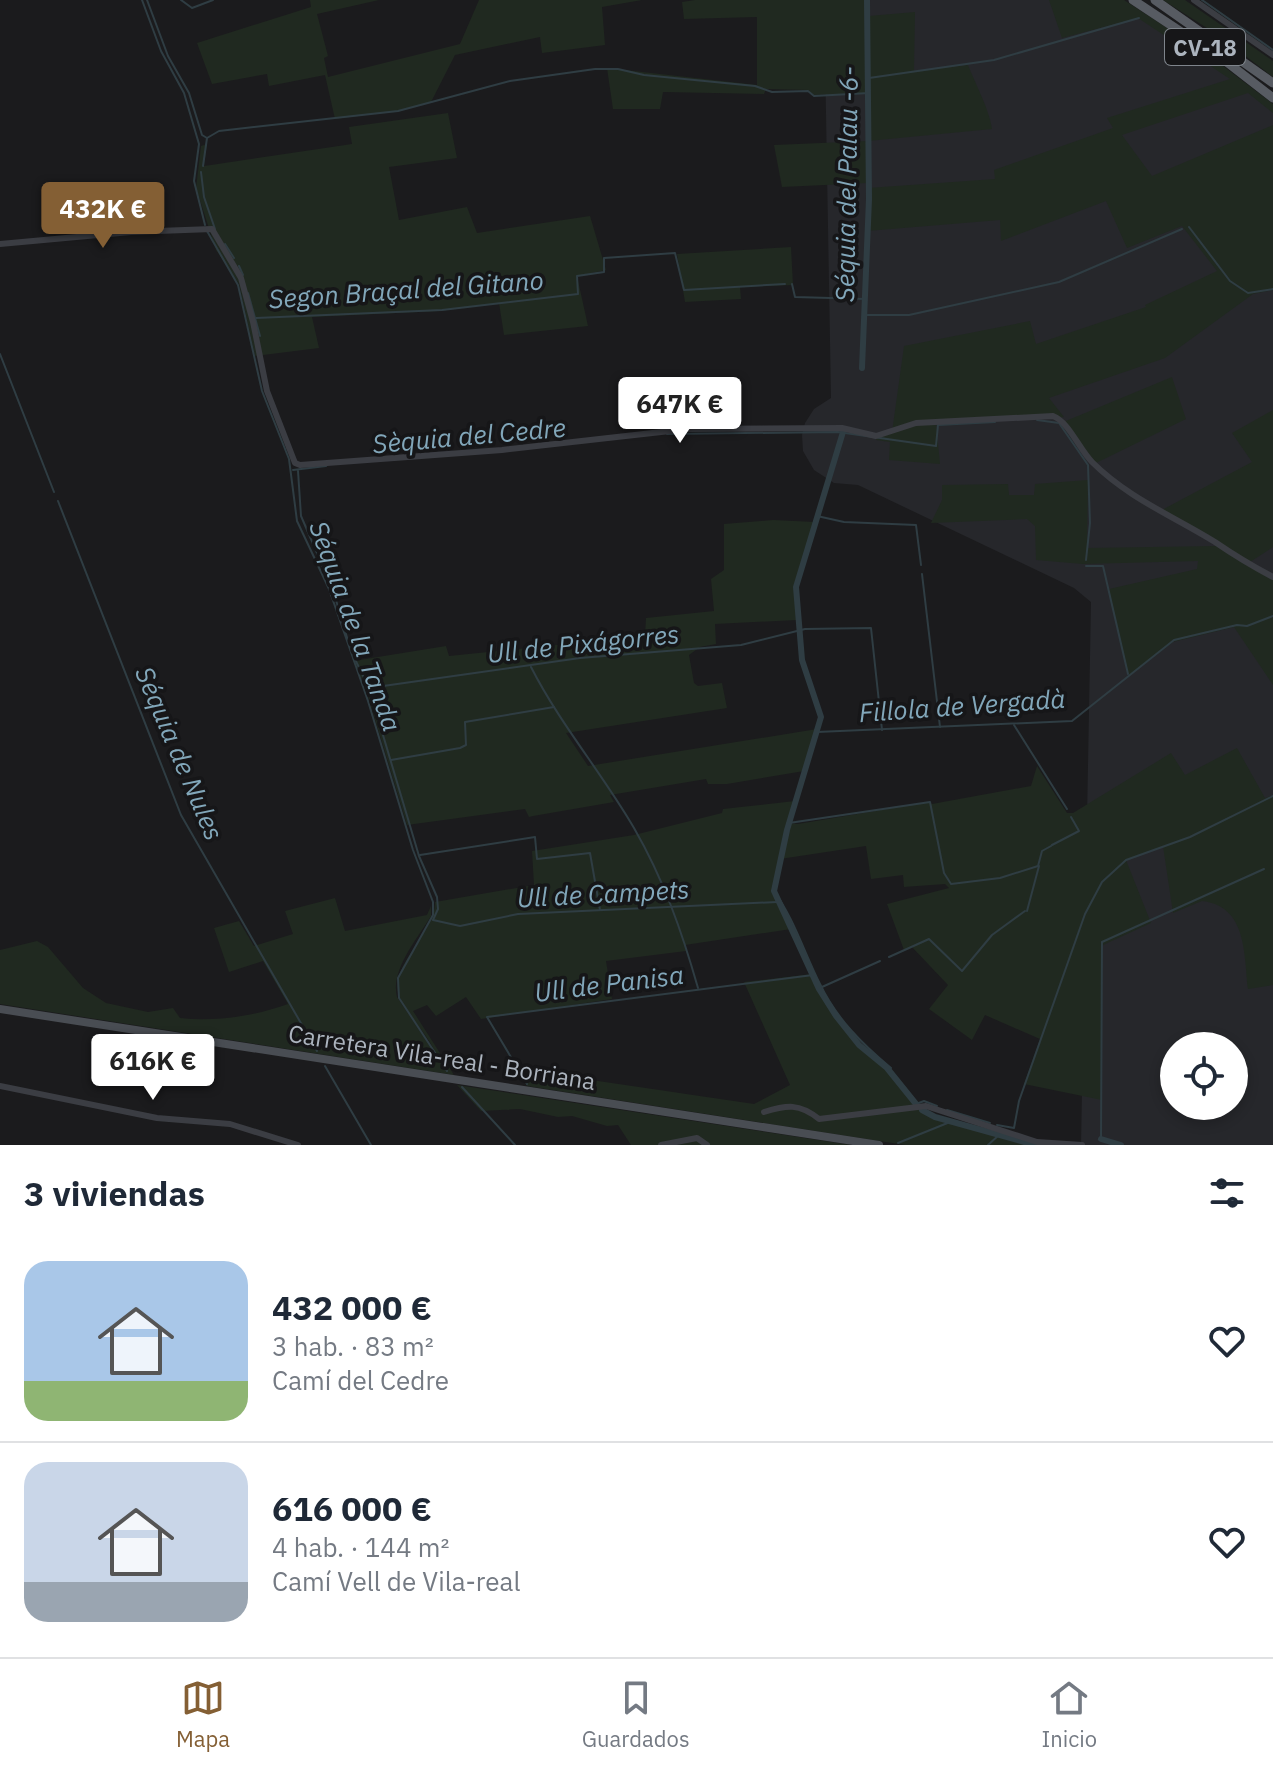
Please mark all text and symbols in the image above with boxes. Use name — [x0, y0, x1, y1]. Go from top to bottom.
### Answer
road number: CV-18 — [1165, 29, 1245, 65]
water label: Séquia del Palau -6- — [827, 66, 865, 302]
pin: 432K € — [38, 182, 168, 250]
text: 432K € — [59, 191, 147, 225]
water label: Segon Braçal del Gitano — [267, 262, 545, 316]
pin: 647K € — [615, 377, 745, 445]
text: 647K € — [636, 386, 724, 420]
water label: Sèquia del Cedre — [371, 410, 567, 460]
water label: Séquia de la Tanda — [302, 516, 410, 736]
water label: Ull de Pixágorres — [485, 616, 681, 670]
water label: Séquia de Nules — [128, 661, 232, 845]
water label: Fillola de Vergadà — [858, 681, 1066, 729]
water label: Ull de Campets — [516, 872, 690, 914]
water label: Ull de Panisa — [532, 957, 686, 1009]
street label: Carretera Vila-real - Borriana — [286, 1017, 598, 1097]
map controls — [1160, 1032, 1248, 1120]
button: locate — [1160, 1032, 1248, 1120]
pin: 616K € — [88, 1034, 218, 1102]
text: 616K € — [109, 1043, 197, 1077]
text: 3 viviendas — [24, 1171, 205, 1215]
icon: filters — [1205, 1171, 1249, 1215]
text: 432 000 € — [272, 1285, 432, 1329]
icon: home — [88, 1293, 184, 1389]
icon: heart — [1205, 1319, 1249, 1363]
text: 3 hab. · 83 m² — [272, 1329, 434, 1363]
text: Camí del Cedre — [272, 1363, 449, 1397]
text: 616 000 € — [272, 1486, 432, 1530]
icon: home — [88, 1494, 184, 1590]
icon: heart — [1205, 1520, 1249, 1564]
text: 4 hab. · 144 m² — [272, 1530, 449, 1564]
text: Camí Vell de Vila-real — [272, 1564, 521, 1598]
tab: Mapa — [176, 1676, 230, 1753]
tab: Guardados — [582, 1676, 690, 1753]
tab: Inicio — [1041, 1676, 1097, 1753]

